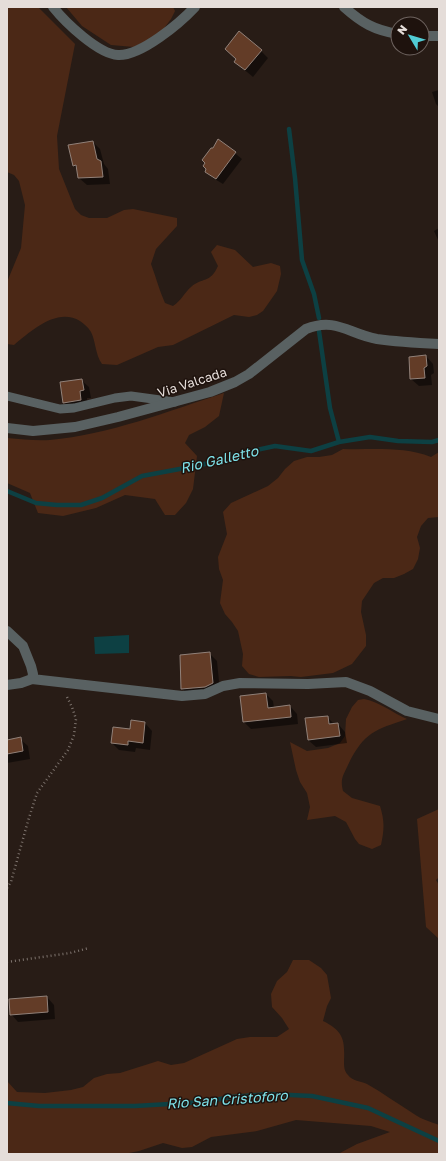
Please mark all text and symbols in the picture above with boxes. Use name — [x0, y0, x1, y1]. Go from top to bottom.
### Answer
north arrow — [390, 16, 430, 56]
text: N — [394, 22, 409, 37]
street label: Via Valcada — [155, 363, 229, 401]
water label: Rio Galletto — [178, 441, 261, 476]
water label: Rio San Cristoforo — [166, 1086, 290, 1112]

